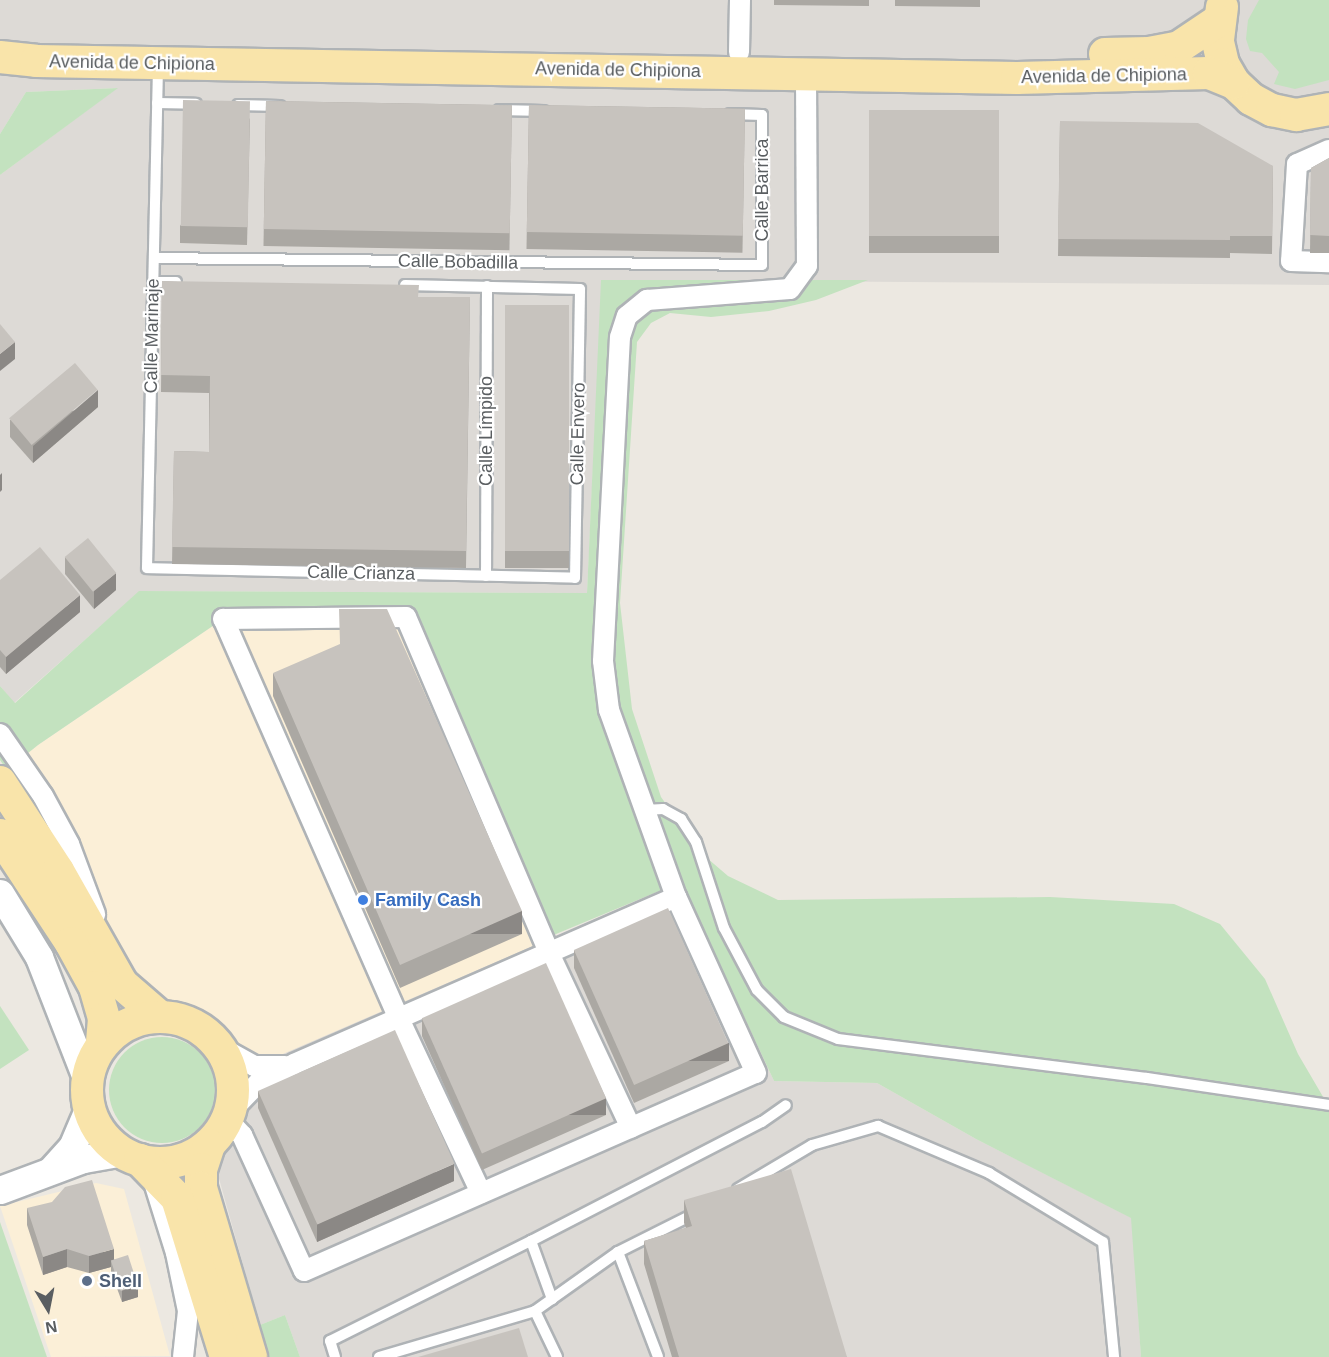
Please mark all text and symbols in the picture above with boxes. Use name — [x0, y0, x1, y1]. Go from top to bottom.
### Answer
street label: Avenida de Chipiona — [49, 51, 215, 75]
street label: Avenida de Chipiona — [535, 58, 701, 82]
street label: Avenida de Chipiona — [1021, 64, 1187, 88]
street label: Calle Barrica — [751, 138, 773, 242]
street label: Calle Bobadilla — [398, 250, 518, 274]
street label: Calle Marinaje — [140, 278, 164, 394]
street label: Calle Límpido — [475, 376, 497, 486]
street label: Calle Envero — [566, 382, 590, 486]
street label: Calle Crianza — [307, 561, 415, 585]
place label: Family Cash — [375, 889, 481, 911]
marker: Family Cash — [356, 893, 370, 907]
place label: Shell — [99, 1270, 142, 1292]
marker: Shell — [80, 1274, 94, 1288]
north arrow — [18, 1279, 78, 1339]
text: N — [44, 1318, 58, 1337]

